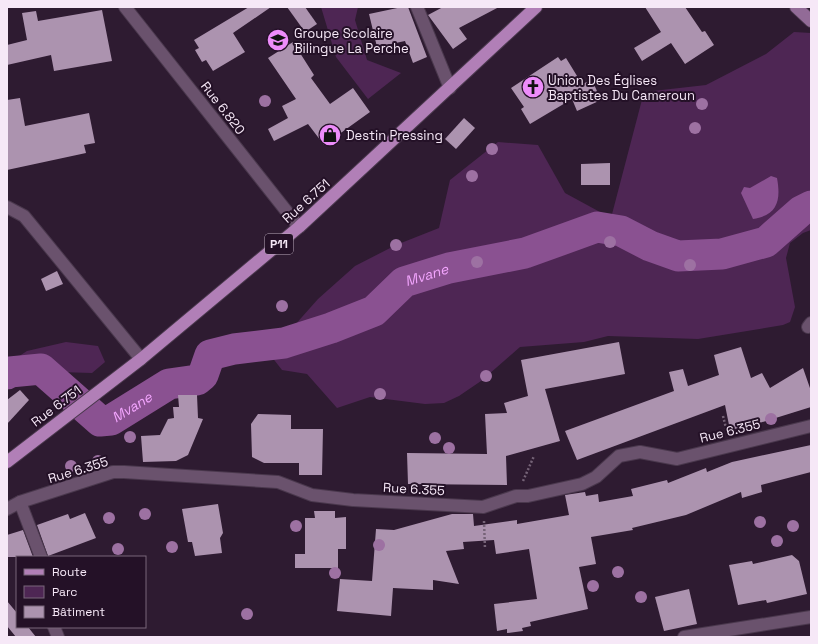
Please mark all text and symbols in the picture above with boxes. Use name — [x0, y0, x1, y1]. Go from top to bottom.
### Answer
place label: Groupe Scolaire Bilingue La Perche — [294, 25, 409, 57]
school or university icon: Groupe Scolaire Bilingue La Perche — [265, 27, 291, 53]
place label: Union Des Églises Baptistes Du Cameroun — [548, 72, 695, 104]
church icon: Union Des Églises Baptistes Du Cameroun — [520, 74, 546, 100]
street label: Rue 6.820 — [197, 78, 249, 138]
shop icon: Destin Pressing — [317, 122, 343, 148]
place label: Destin Pressing — [346, 127, 443, 144]
street label: Rue 6.751 — [279, 175, 333, 227]
road number: P11 — [265, 234, 293, 254]
water label: Mvane — [403, 260, 451, 290]
street label: Rue 6.751 — [28, 382, 84, 430]
water label: Mvane — [108, 387, 156, 426]
street label: Rue 6.355 — [698, 415, 762, 447]
street label: Rue 6.355 — [46, 453, 110, 487]
street label: Rue 6.355 — [383, 479, 446, 499]
legend — [16, 556, 146, 628]
text: Route — [52, 564, 87, 580]
text: Parc — [52, 584, 77, 600]
text: Bâtiment — [52, 604, 105, 620]

